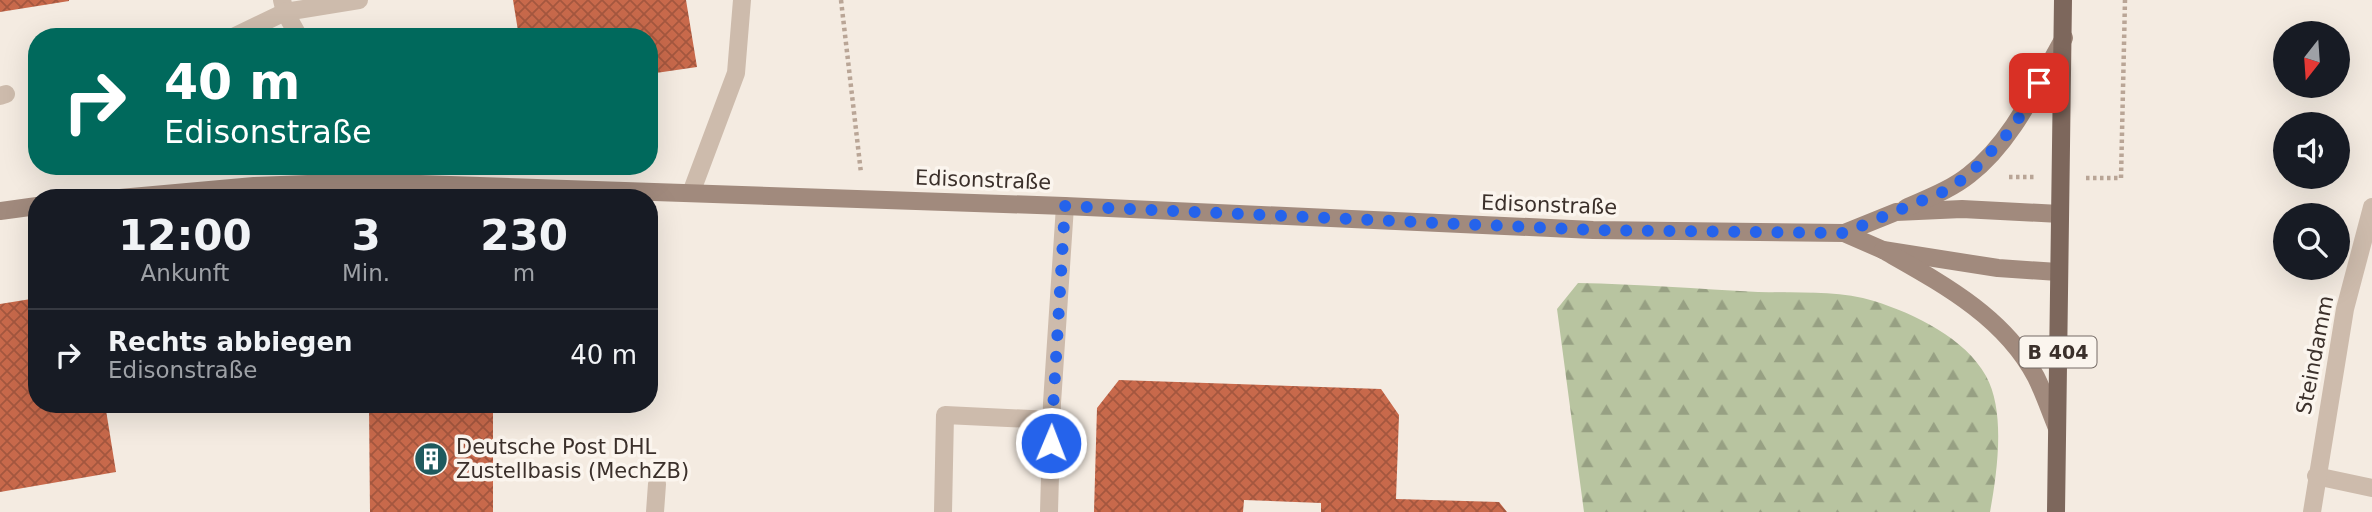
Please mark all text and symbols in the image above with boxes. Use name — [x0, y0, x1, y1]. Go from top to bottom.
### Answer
north arrow — [2273, 21, 2350, 98]
map controls — [2273, 21, 2350, 280]
pin — [2009, 53, 2069, 113]
text: 40 m — [164, 54, 300, 111]
icon: right — [49, 56, 140, 147]
icon: arrive — [2020, 64, 2058, 102]
button: sound — [2273, 112, 2350, 189]
text: Edisonstraße — [164, 113, 372, 151]
street label: Edisonstraße — [914, 166, 1052, 194]
street label: Edisonstraße — [1480, 191, 1618, 219]
button: search — [2273, 203, 2350, 280]
text: 12:00 — [118, 211, 252, 260]
text: 3 — [351, 211, 381, 260]
text: 230 — [480, 211, 568, 260]
text: Ankunft — [141, 260, 229, 286]
text: Min. — [342, 260, 390, 286]
text: m — [513, 260, 535, 286]
street label: Steindamm — [2292, 293, 2338, 417]
text: Rechts abbiegen — [108, 327, 353, 357]
icon: right — [49, 336, 87, 374]
road number: B 404 — [2020, 336, 2096, 368]
text: 40 m — [570, 340, 637, 370]
text: Edisonstraße — [108, 357, 257, 383]
position arrow — [1014, 406, 1088, 480]
place label: Deutsche Post DHL Zustellbasis (MechZB) — [456, 435, 689, 483]
building icon: Deutsche Post DHL Zustellbasis (MechZB) — [412, 440, 450, 478]

